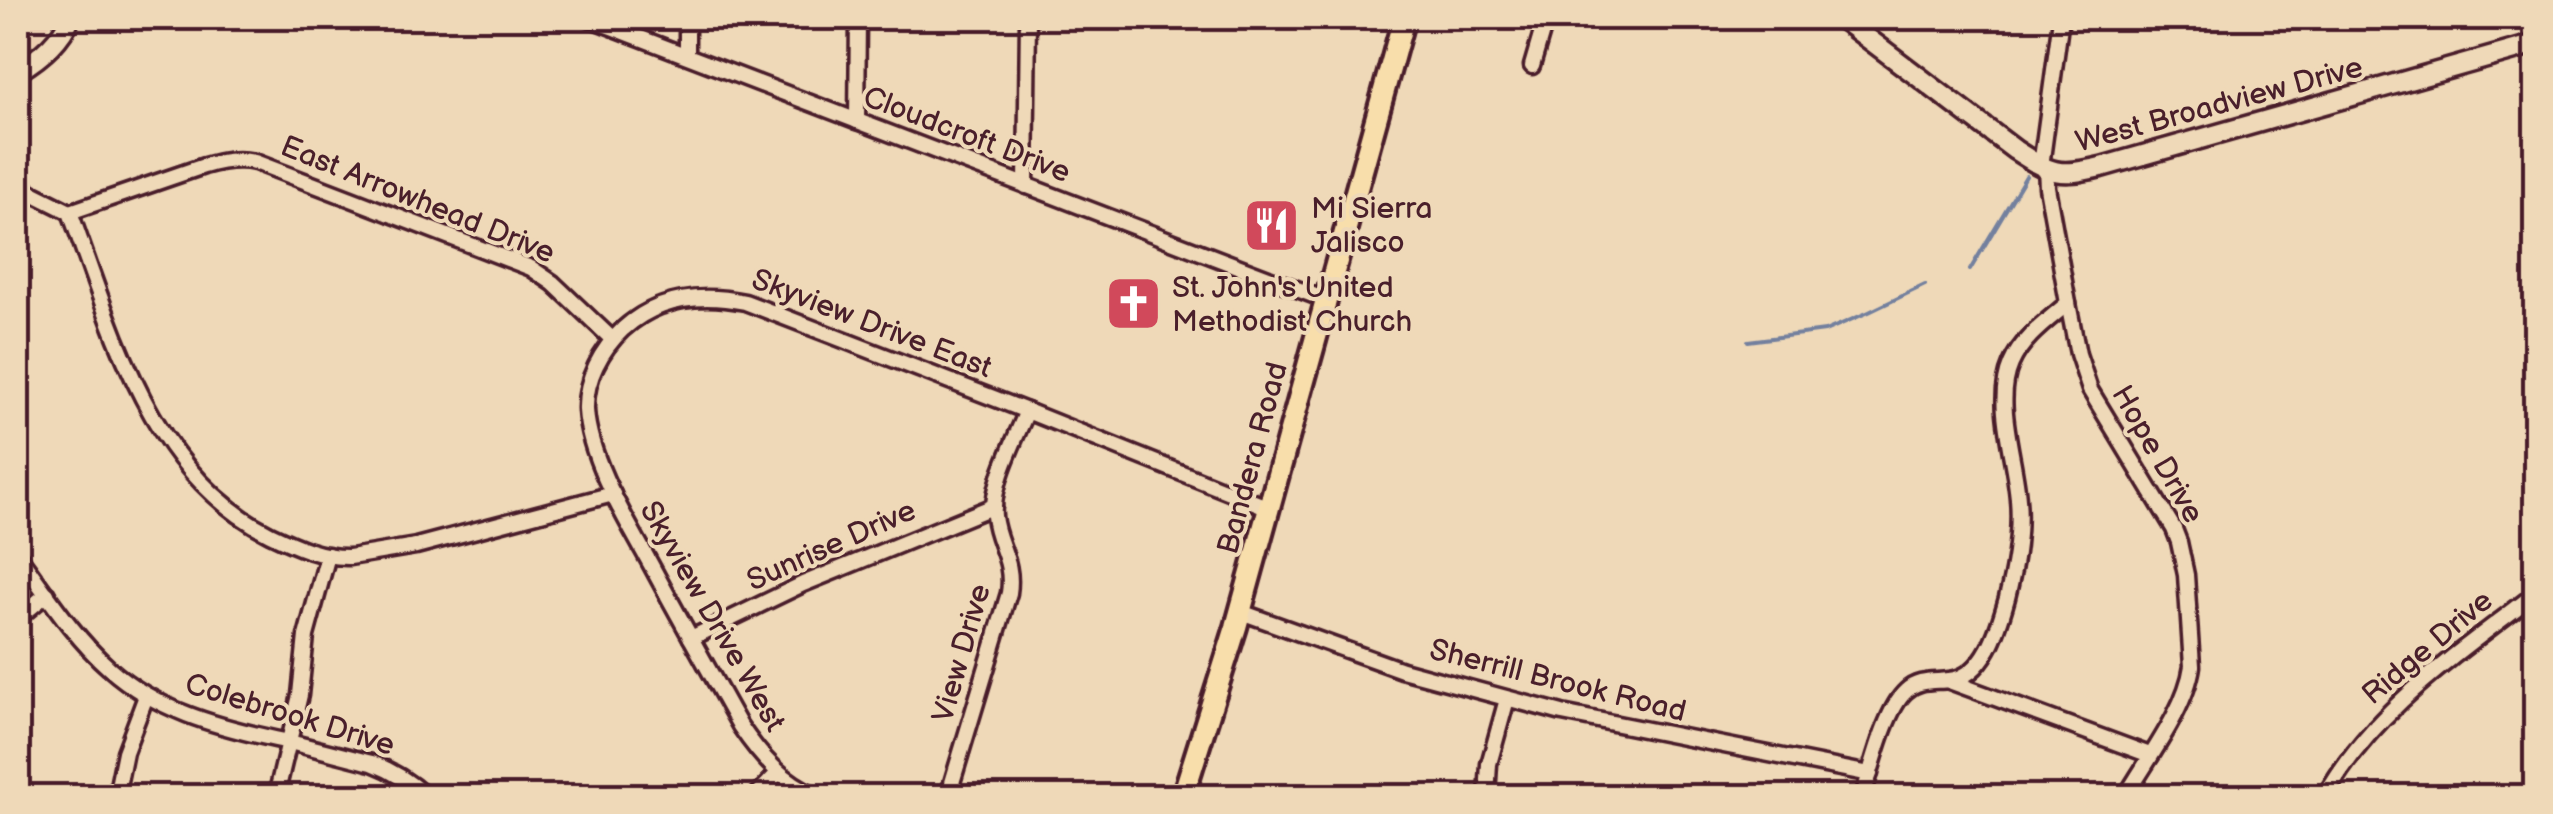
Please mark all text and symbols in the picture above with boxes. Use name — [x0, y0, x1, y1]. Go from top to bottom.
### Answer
street label: West Broadview Drive — [2072, 49, 2367, 161]
street label: Cloudcroft Drive — [858, 79, 1075, 191]
street label: East Arrowhead Drive — [275, 128, 560, 271]
place label: Mi Sierra Jalisco — [1311, 191, 1432, 261]
restaurant icon: Mi Sierra Jalisco — [1242, 195, 1302, 255]
street label: Skyview Drive East — [747, 262, 997, 386]
place label: St. John's United Methodist Church — [1172, 270, 1412, 340]
church icon: St. John's United Methodist Church — [1103, 274, 1163, 334]
street label: Bandera Road — [1210, 358, 1296, 558]
street label: Hope Drive — [2103, 379, 2211, 530]
street label: Sunrise Drive — [741, 493, 921, 599]
street label: Skyview Drive West — [632, 495, 793, 738]
street label: View Drive — [925, 580, 999, 727]
street label: Ridge Drive — [2355, 583, 2500, 713]
street label: Sherrill Brook Road — [1426, 632, 1690, 730]
street label: Colebrook Drive — [181, 666, 399, 764]

